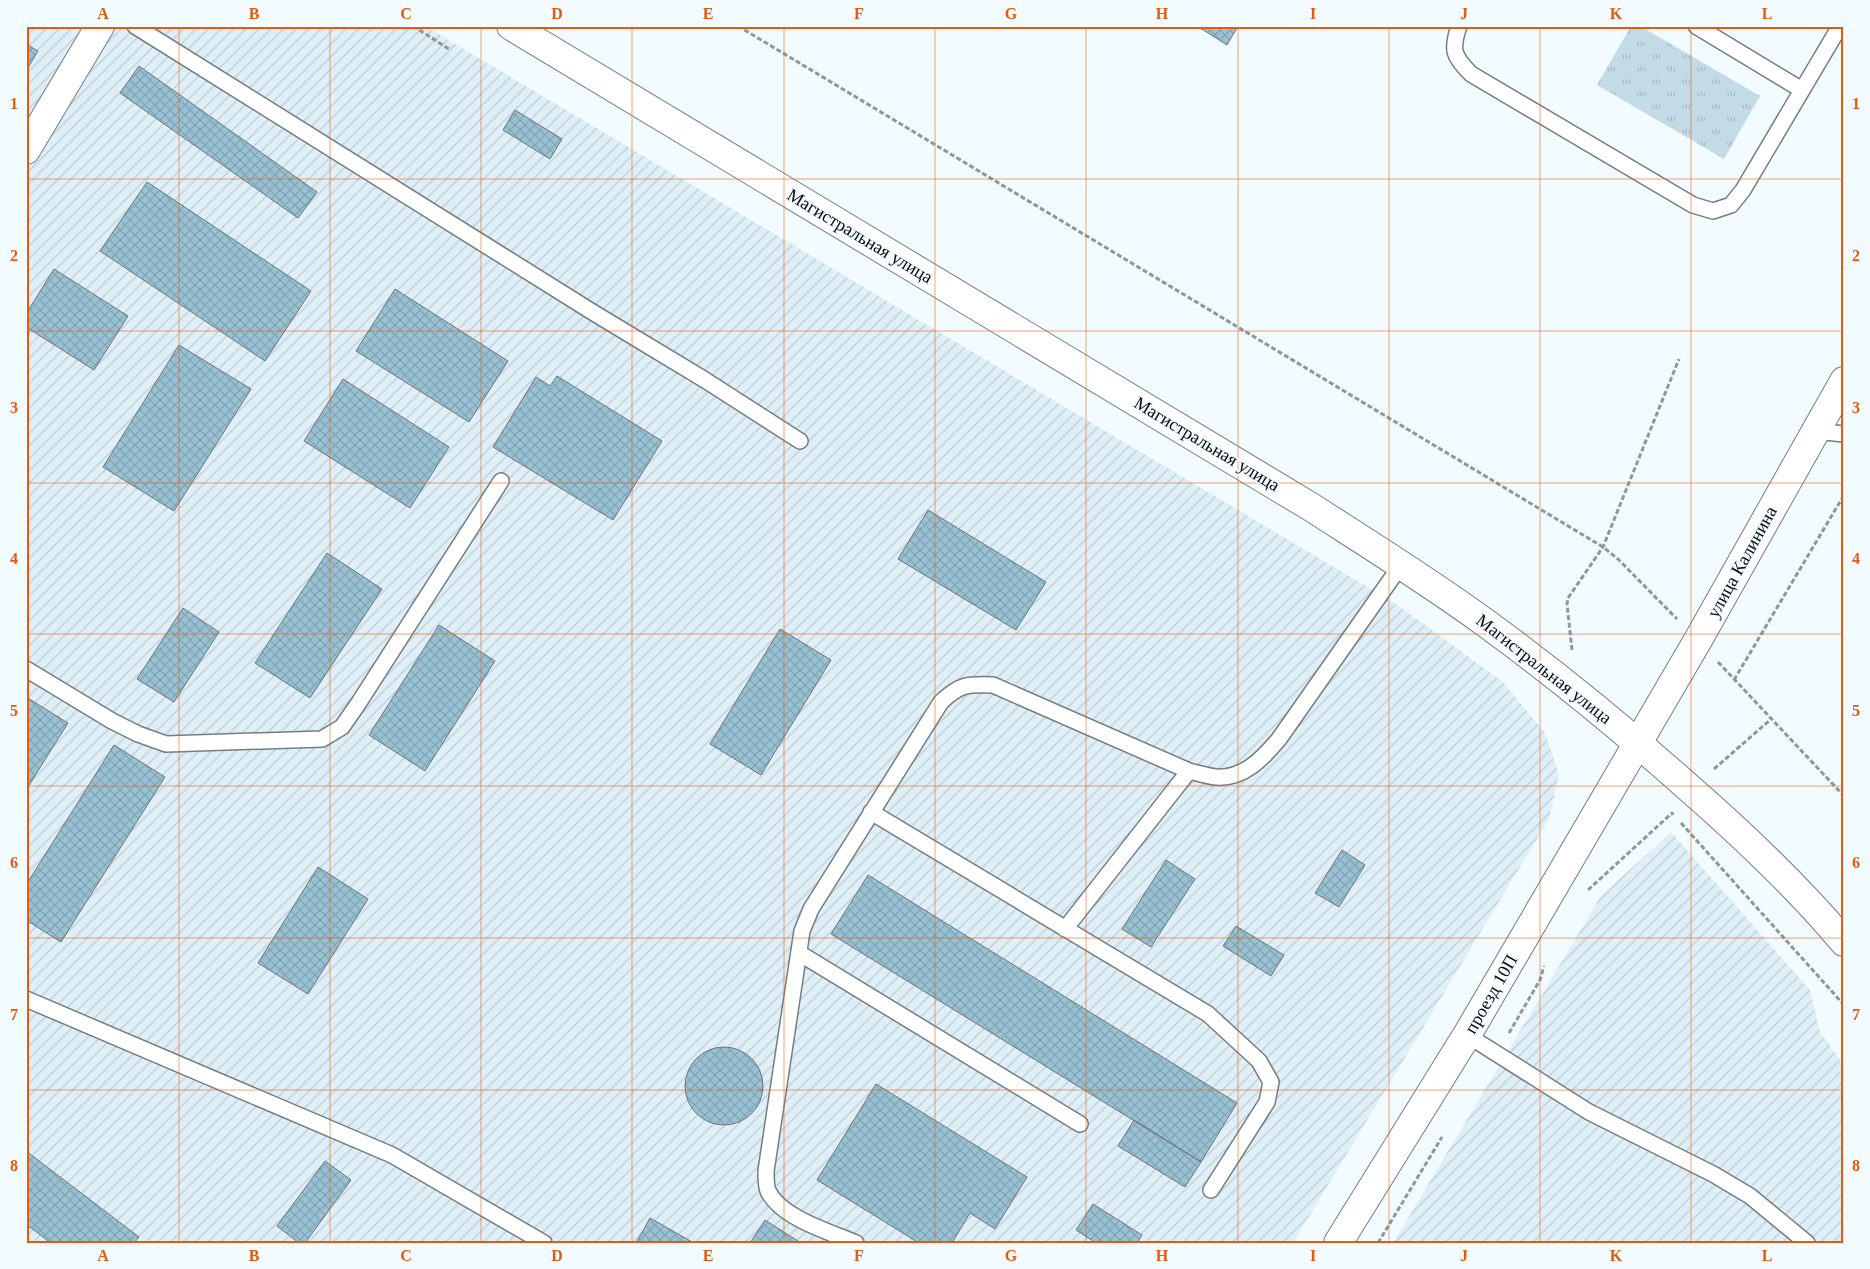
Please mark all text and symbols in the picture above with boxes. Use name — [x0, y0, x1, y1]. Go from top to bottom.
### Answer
text: A — [97, 5, 109, 22]
text: B — [249, 5, 260, 22]
text: C — [400, 5, 412, 22]
text: D — [551, 5, 563, 22]
text: E — [703, 5, 713, 22]
text: F — [854, 5, 864, 22]
text: G — [1005, 5, 1018, 22]
text: H — [1156, 5, 1169, 22]
text: I — [1310, 5, 1316, 22]
text: J — [1460, 5, 1468, 22]
text: K — [1610, 5, 1623, 22]
text: L — [1762, 5, 1772, 22]
text: 1 — [10, 95, 18, 112]
text: 1 — [1852, 95, 1860, 112]
street label: Магистральная улица — [784, 185, 936, 287]
text: 2 — [10, 247, 18, 264]
text: 2 — [1852, 247, 1860, 264]
street label: Магистральная улица — [1131, 393, 1283, 495]
text: 3 — [10, 399, 18, 416]
text: 3 — [1852, 399, 1860, 416]
street label: улица Калинина — [1703, 503, 1781, 621]
text: 4 — [10, 550, 18, 567]
text: 4 — [1852, 550, 1860, 567]
street label: Магистральная улица — [1472, 610, 1616, 728]
text: 5 — [10, 702, 18, 719]
text: 5 — [1852, 702, 1860, 719]
text: 6 — [10, 854, 18, 871]
text: 6 — [1852, 854, 1860, 871]
street label: проезд 10П — [1460, 951, 1522, 1037]
text: 7 — [10, 1006, 18, 1023]
text: 7 — [1852, 1006, 1860, 1023]
text: 8 — [10, 1157, 18, 1174]
text: 8 — [1852, 1157, 1860, 1174]
text: A — [97, 1247, 109, 1264]
text: B — [249, 1247, 260, 1264]
text: C — [400, 1247, 412, 1264]
text: D — [551, 1247, 563, 1264]
text: E — [703, 1247, 713, 1264]
text: F — [854, 1247, 864, 1264]
text: G — [1005, 1247, 1018, 1264]
text: H — [1156, 1247, 1169, 1264]
text: I — [1310, 1247, 1316, 1264]
text: J — [1460, 1247, 1468, 1264]
text: K — [1610, 1247, 1623, 1264]
text: L — [1762, 1247, 1772, 1264]

